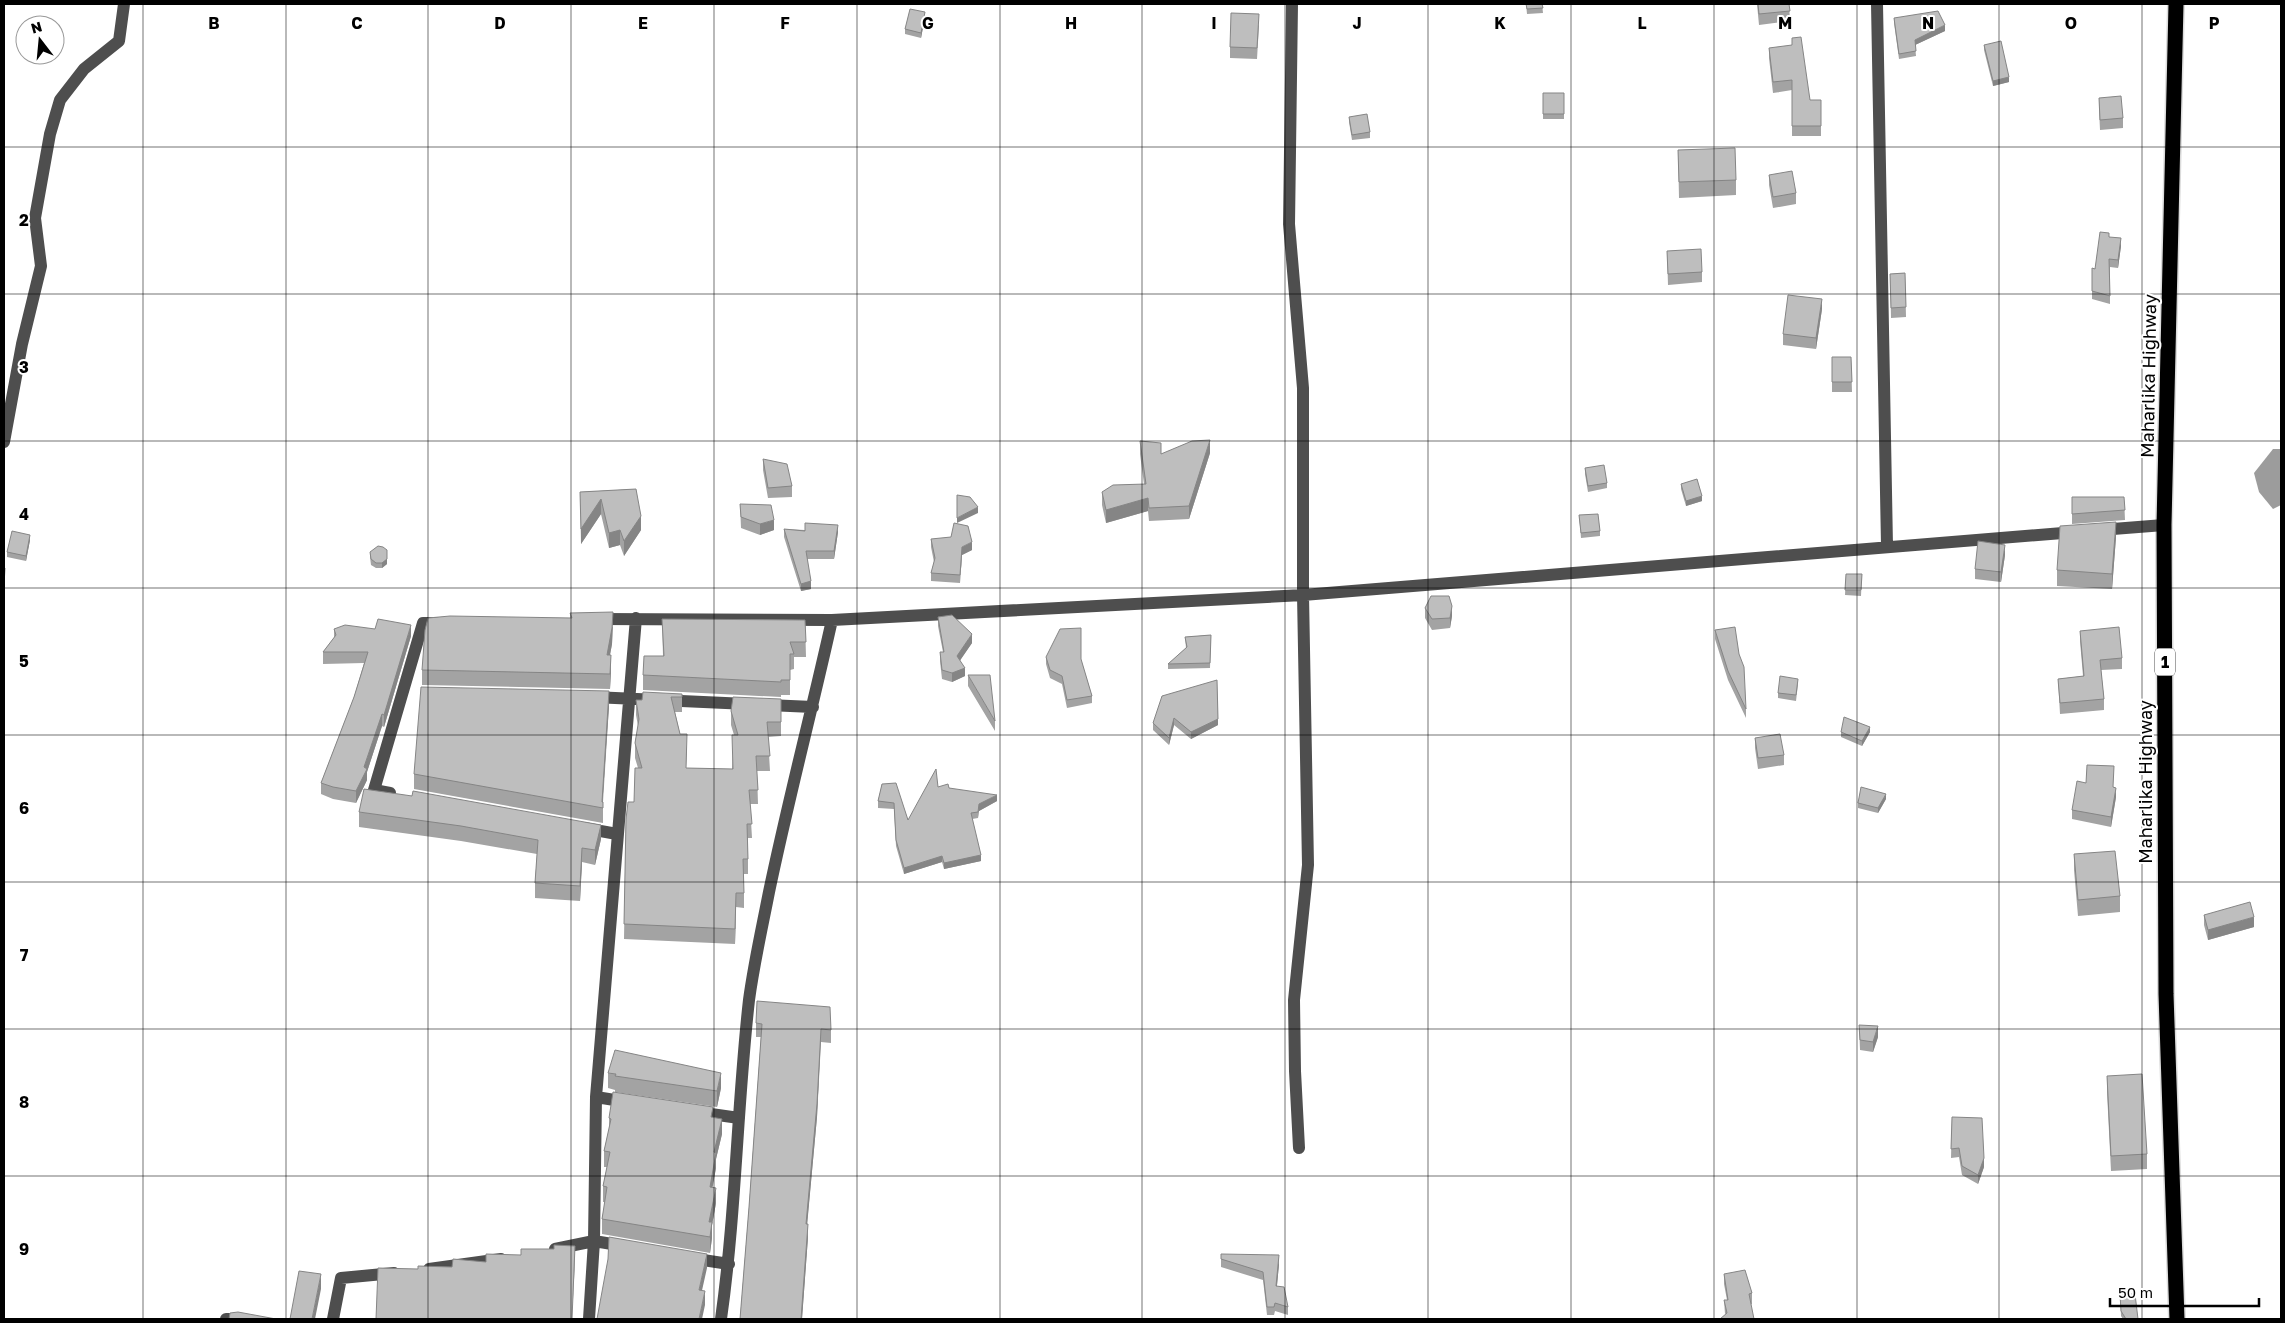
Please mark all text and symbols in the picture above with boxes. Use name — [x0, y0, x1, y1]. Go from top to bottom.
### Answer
text: B — [208, 13, 220, 33]
text: C — [351, 13, 363, 33]
text: D — [494, 13, 506, 33]
text: E — [638, 13, 648, 33]
text: F — [780, 13, 790, 33]
text: G — [922, 13, 934, 33]
text: H — [1065, 13, 1077, 33]
text: I — [1211, 13, 1217, 33]
text: J — [1352, 13, 1362, 33]
text: K — [1494, 13, 1506, 33]
text: L — [1637, 13, 1647, 33]
text: M — [1778, 13, 1792, 33]
text: N — [1922, 13, 1934, 33]
text: O — [2065, 13, 2077, 33]
text: P — [2209, 13, 2220, 33]
north arrow — [15, 15, 65, 65]
text: N — [29, 17, 44, 37]
text: 2 — [19, 210, 29, 230]
street label: Maharlika Highway — [2136, 294, 2160, 458]
text: 3 — [19, 357, 29, 377]
text: 4 — [19, 504, 29, 524]
road number: 1 — [2155, 649, 2175, 676]
text: 5 — [19, 651, 29, 671]
street label: Maharlika Highway — [2134, 700, 2156, 864]
text: 6 — [19, 798, 29, 818]
text: 7 — [20, 945, 29, 965]
text: 8 — [19, 1092, 29, 1112]
text: 9 — [19, 1239, 29, 1259]
scale bar — [2110, 1276, 2259, 1308]
text: 50 m — [2118, 1283, 2153, 1301]

